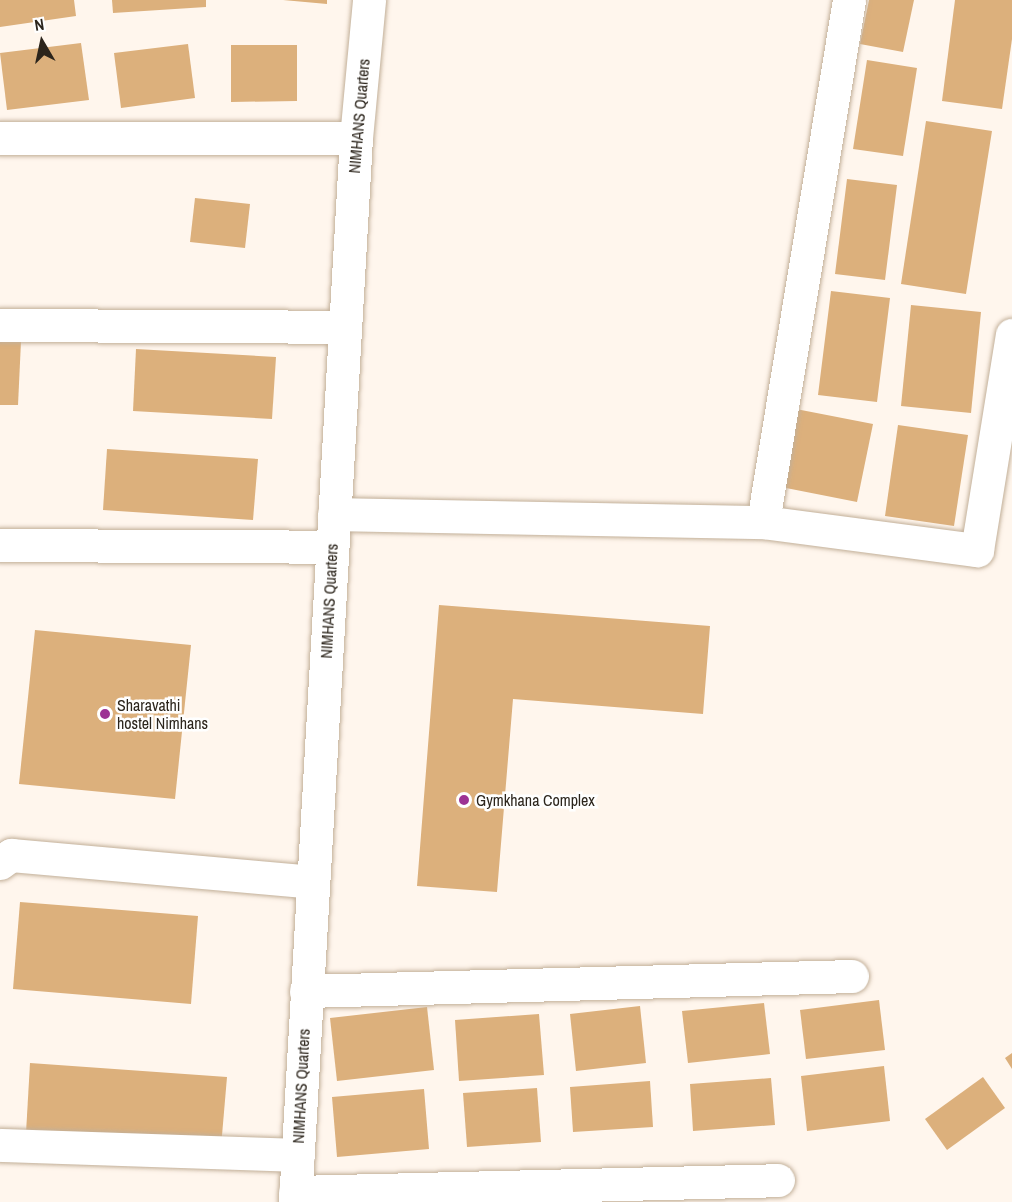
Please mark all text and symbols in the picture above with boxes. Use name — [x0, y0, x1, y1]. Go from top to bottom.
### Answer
north arrow — [12, 12, 72, 72]
text: N — [33, 13, 46, 36]
street label: NIMHANS Quarters — [344, 58, 374, 174]
street label: NIMHANS Quarters — [316, 543, 342, 659]
place label: Sharavathi hostel Nimhans — [117, 695, 208, 733]
marker: Sharavathi hostel Nimhans — [98, 707, 112, 721]
place label: Gymkhana Complex — [476, 790, 595, 810]
marker: Gymkhana Complex — [457, 793, 471, 807]
street label: NIMHANS Quarters — [288, 1028, 314, 1144]

